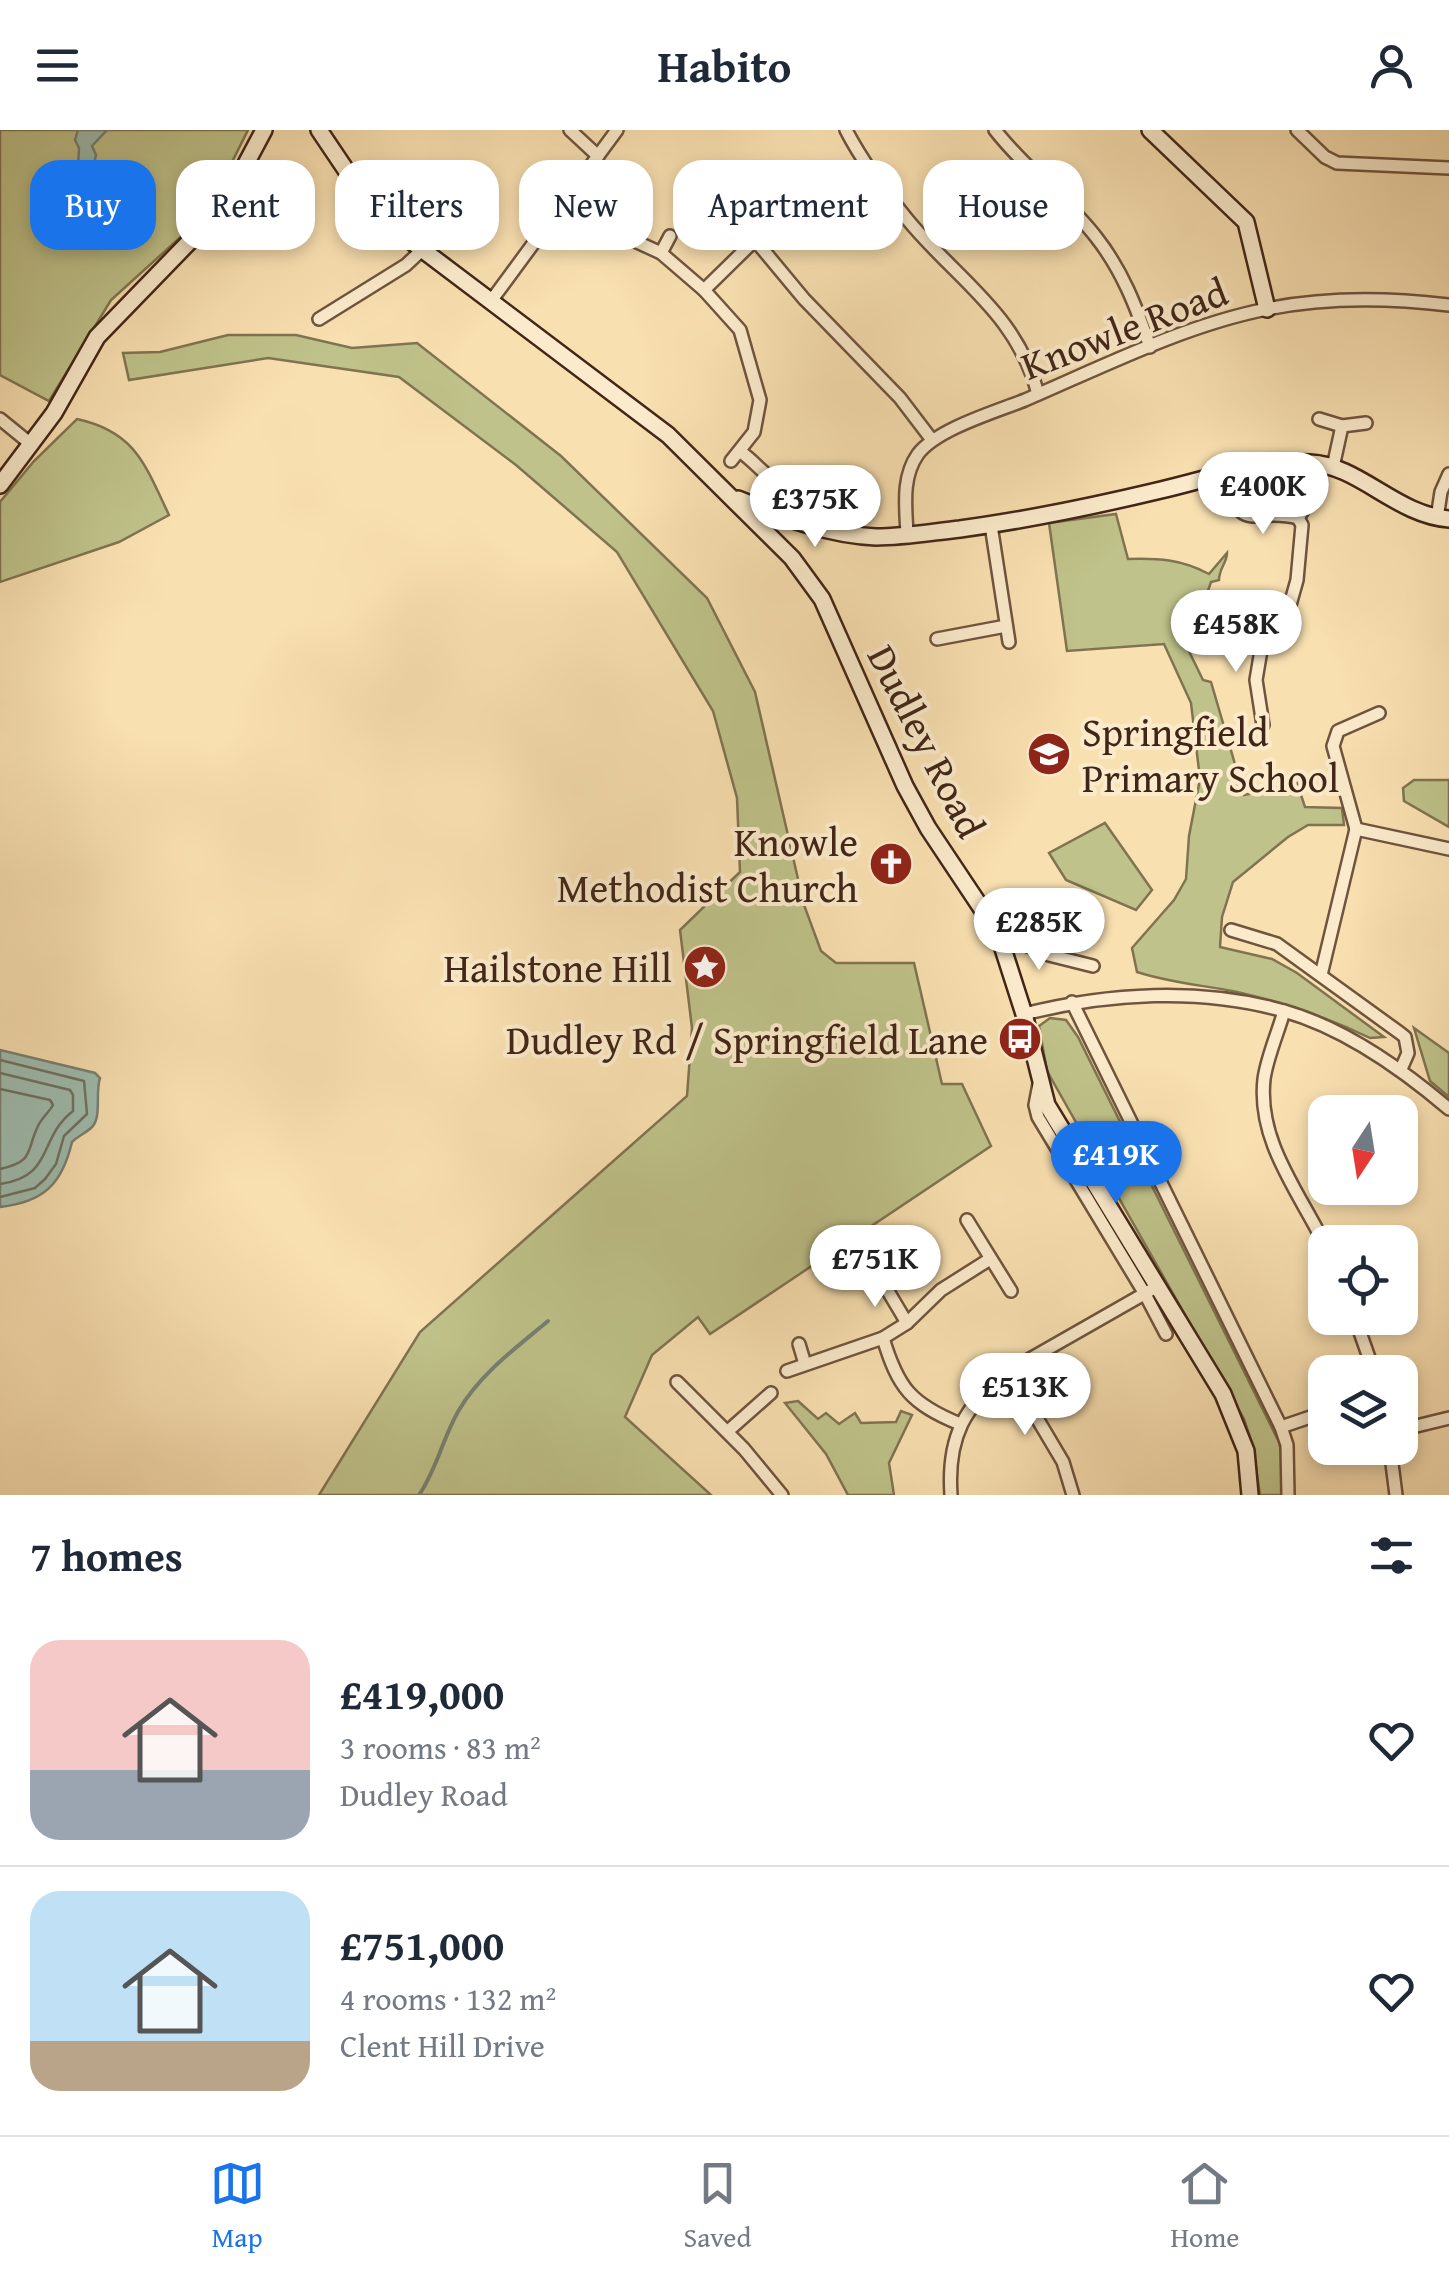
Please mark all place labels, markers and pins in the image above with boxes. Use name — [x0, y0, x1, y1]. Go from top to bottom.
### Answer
pin: £400K — [1193, 452, 1333, 537]
pin: £375K — [745, 465, 885, 550]
pin: £458K — [1166, 590, 1306, 675]
place label: Springfield Primary School — [1082, 702, 1339, 807]
school or university icon: Springfield Primary School — [1026, 731, 1072, 777]
place label: Knowle Methodist Church — [557, 812, 858, 917]
church icon: Knowle Methodist Church — [868, 841, 914, 887]
pin: £285K — [969, 888, 1109, 973]
place label: Hailstone Hill — [443, 938, 672, 997]
place icon: Hailstone Hill — [682, 944, 728, 990]
place label: Dudley Rd / Springfield Lane — [506, 1010, 988, 1069]
bus stop icon: Dudley Rd / Springfield Lane — [997, 1016, 1043, 1062]
pin: £419K — [1046, 1121, 1186, 1206]
pin: £751K — [805, 1225, 945, 1310]
pin: £513K — [955, 1353, 1095, 1438]

